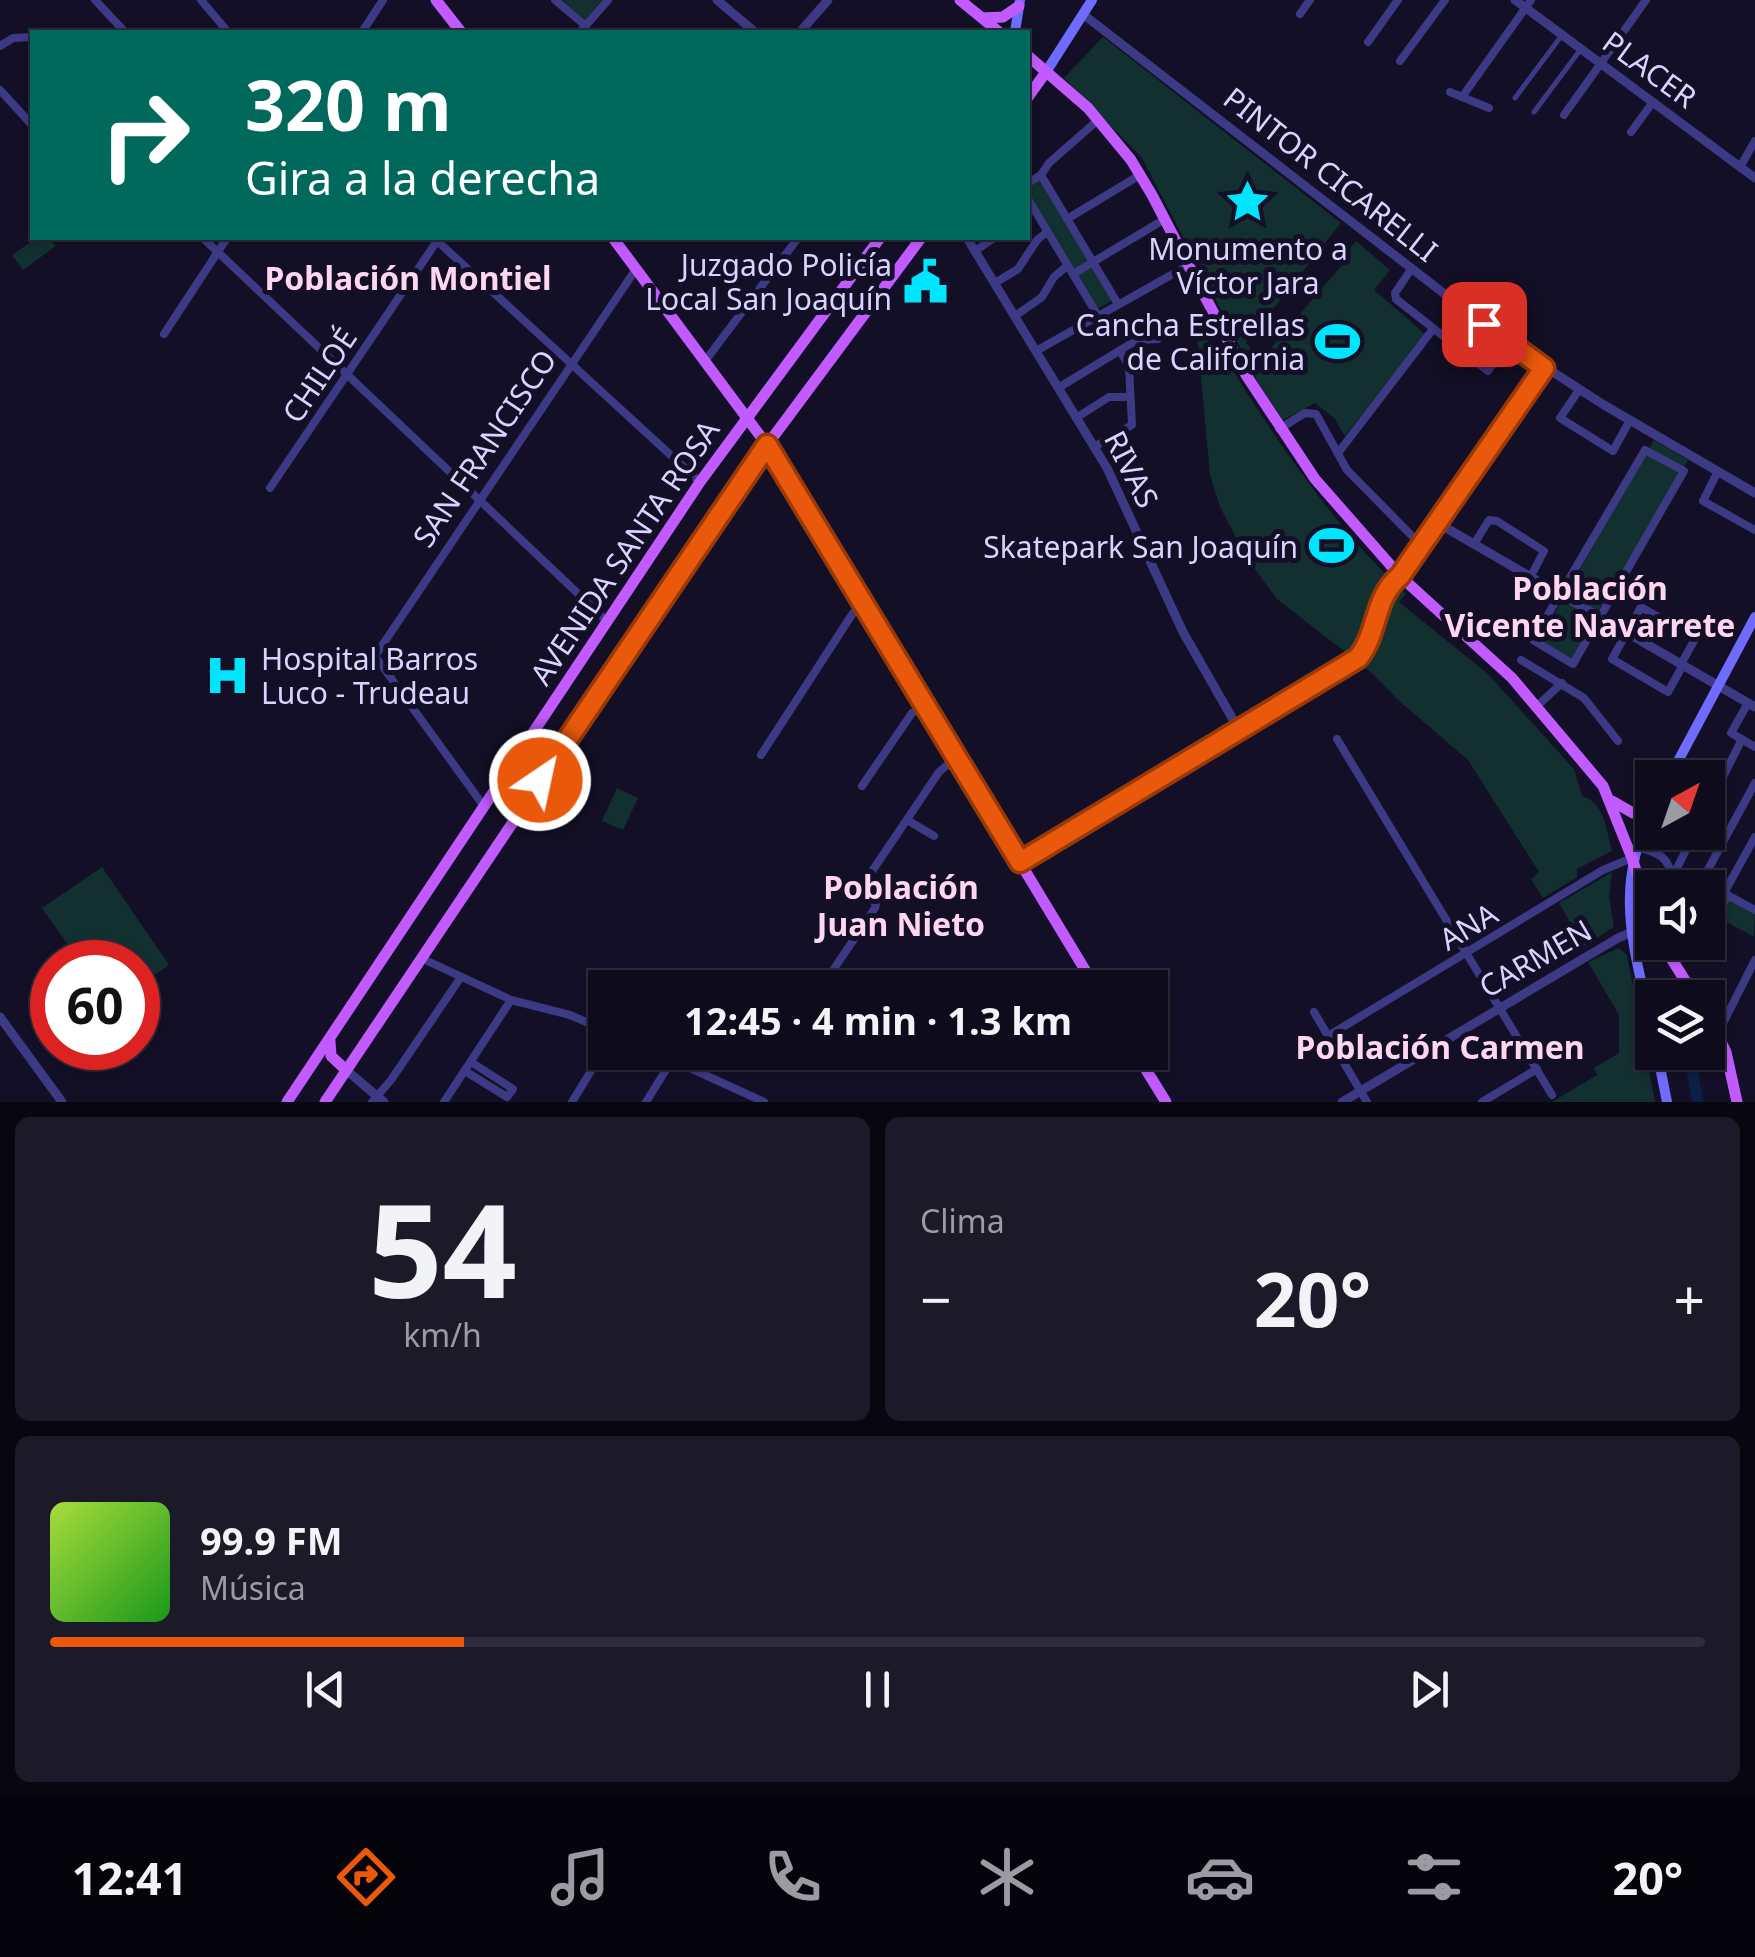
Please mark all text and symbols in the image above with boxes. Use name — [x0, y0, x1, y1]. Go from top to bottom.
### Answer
street label: PLACER — [1595, 21, 1705, 117]
text: 320 m — [245, 56, 452, 152]
icon: right — [80, 70, 210, 200]
street label: PINTOR CICARELLI — [1215, 77, 1447, 271]
text: Gira a la derecha — [245, 147, 600, 208]
place icon: Monumento a Víctor Jara — [1224, 177, 1272, 225]
place label: Monumento a Víctor Jara — [1148, 228, 1348, 303]
place label: Juzgado Policía Local San Joaquín — [645, 244, 892, 319]
district label: Población Montiel — [264, 256, 552, 299]
public building icon: Juzgado Policía Local San Joaquín — [901, 257, 949, 305]
pin — [1442, 282, 1527, 367]
icon: arrive — [1457, 297, 1512, 352]
place label: Cancha Estrellas de California — [1076, 304, 1305, 379]
sports icon: Cancha Estrellas de California — [1314, 317, 1362, 365]
street label: CHILOÉ — [272, 319, 366, 431]
street label: SAN FRANCISCO — [403, 341, 565, 555]
street label: AVENIDA SANTA ROSA — [520, 411, 729, 693]
street label: RIVAS — [1095, 423, 1169, 515]
sports icon: Skatepark San Joaquín — [1307, 522, 1355, 570]
place label: Skatepark San Joaquín — [983, 526, 1298, 567]
district label: Población Vicente Navarrete — [1445, 566, 1735, 646]
place label: Hospital Barros Luco - Trudeau — [261, 638, 478, 713]
hospital icon: Hospital Barros Luco - Trudeau — [204, 651, 252, 699]
position arrow — [488, 728, 592, 832]
north arrow — [1635, 760, 1725, 850]
map controls — [1635, 760, 1725, 1070]
district label: Población Juan Nieto — [814, 865, 985, 945]
button: sound — [1635, 870, 1725, 960]
street label: ANA — [1431, 892, 1505, 959]
street label: CARMEN — [1471, 909, 1599, 1007]
speed limit sign: 60 — [30, 940, 160, 1070]
button: layers — [1635, 980, 1725, 1070]
text: 12:45 · 4 min · 1.3 km — [684, 994, 1072, 1046]
district label: Población Carmen — [1295, 1025, 1585, 1068]
text: 54 — [368, 1159, 517, 1336]
text: Clima — [920, 1199, 1005, 1242]
text: 20° — [1254, 1247, 1371, 1349]
text: − — [920, 1261, 951, 1336]
text: + — [1674, 1261, 1705, 1336]
text: km/h — [403, 1313, 482, 1356]
text: 99.9 FM — [200, 1514, 342, 1566]
text: Música — [200, 1566, 306, 1609]
icon: previous — [298, 1662, 353, 1717]
icon: pause — [850, 1662, 905, 1717]
icon: next — [1402, 1662, 1457, 1717]
icon: directions — [331, 1842, 401, 1912]
icon: music — [545, 1842, 615, 1912]
icon: phone — [758, 1842, 828, 1912]
icon: climate — [972, 1842, 1042, 1912]
icon: car — [1185, 1842, 1255, 1912]
icon: filters — [1399, 1842, 1469, 1912]
text: 12:41 — [72, 1847, 187, 1908]
text: 20° — [1613, 1847, 1683, 1908]

